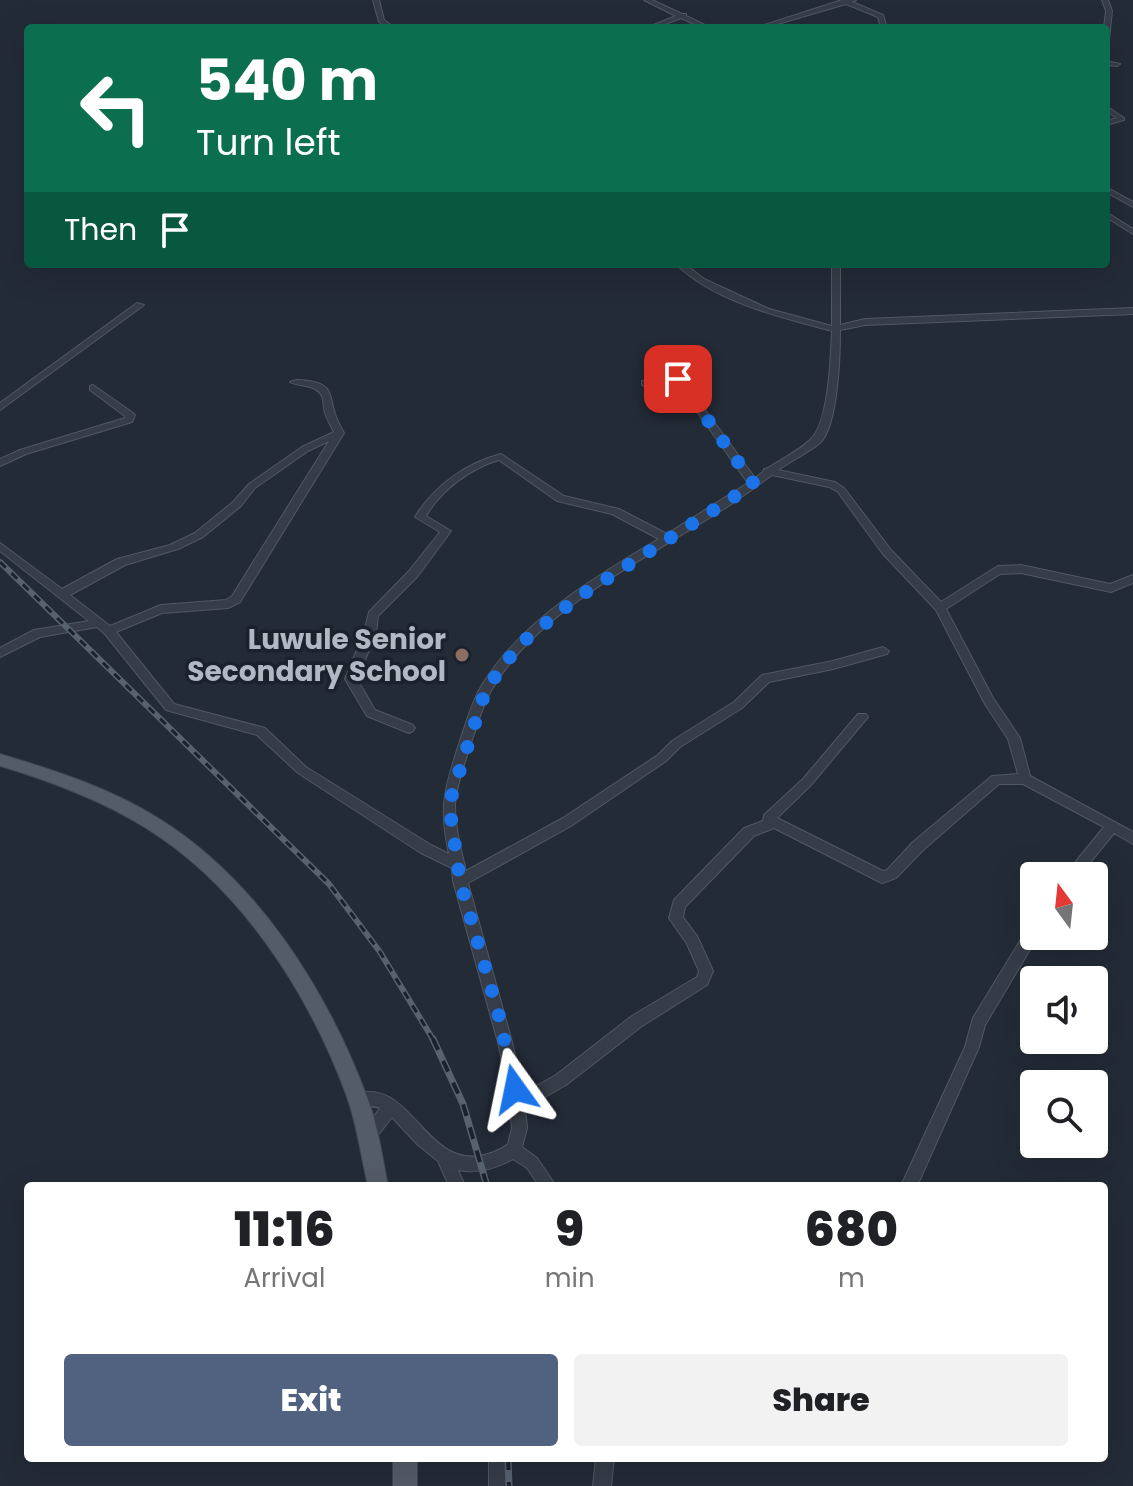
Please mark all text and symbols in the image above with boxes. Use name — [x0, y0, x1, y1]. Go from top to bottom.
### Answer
text: 540 m — [196, 41, 378, 120]
icon: left — [64, 56, 168, 160]
text: Turn left — [196, 117, 341, 168]
text: Then — [64, 208, 137, 251]
icon: arrive — [153, 208, 197, 252]
pin — [644, 345, 712, 413]
icon: arrive — [656, 357, 700, 401]
place label: Luwule Senior Secondary School — [187, 620, 446, 691]
marker: Luwule Senior Secondary School — [453, 646, 471, 664]
north arrow — [1020, 862, 1108, 950]
map controls — [1020, 862, 1108, 1158]
button: sound — [1020, 966, 1108, 1054]
position arrow — [473, 1047, 557, 1131]
button: search — [1020, 1070, 1108, 1158]
text: 11:16 — [234, 1196, 335, 1263]
text: 9 — [555, 1196, 584, 1263]
text: 680 — [805, 1196, 898, 1263]
text: Arrival — [243, 1260, 325, 1296]
text: min — [545, 1260, 595, 1296]
text: m — [838, 1260, 865, 1296]
button: Exit — [64, 1354, 558, 1446]
button: Share — [574, 1354, 1068, 1446]

